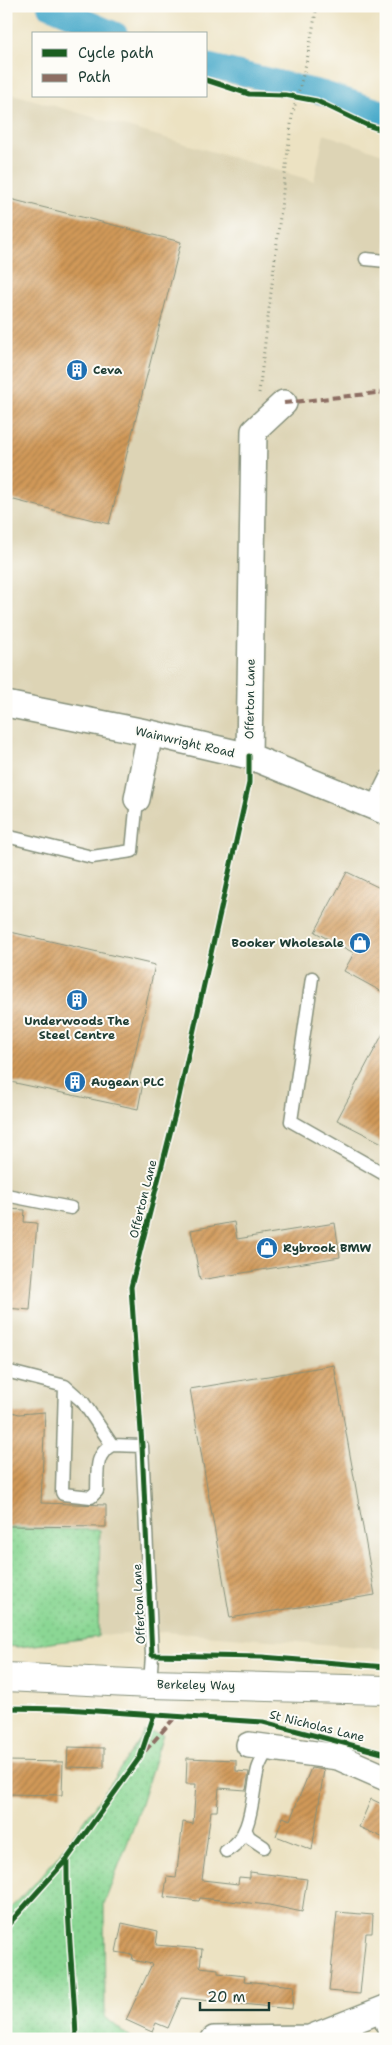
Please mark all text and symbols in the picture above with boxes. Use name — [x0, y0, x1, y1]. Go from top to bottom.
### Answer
legend — [32, 32, 208, 98]
text: Cycle path — [78, 43, 154, 63]
text: Path — [78, 67, 111, 87]
building icon: Ceva — [65, 358, 89, 382]
place label: Ceva — [93, 362, 123, 378]
street label: Offerton Lane — [241, 658, 259, 739]
street label: Wainwright Road — [134, 723, 237, 761]
shop icon: Booker Wholesale — [348, 931, 372, 955]
place label: Booker Wholesale — [232, 935, 344, 951]
building icon: Underwoods The Steel Centre — [65, 988, 89, 1012]
place label: Underwoods The Steel Centre — [24, 1013, 130, 1043]
building icon: Augean PLC — [63, 1070, 87, 1094]
place label: Augean PLC — [91, 1074, 164, 1090]
street label: Offerton Lane — [125, 1158, 161, 1240]
shop icon: Rybrook BMW — [255, 1236, 279, 1260]
place label: Rybrook BMW — [283, 1240, 371, 1256]
street label: Offerton Lane — [129, 1563, 149, 1645]
street label: Berkeley Way — [157, 1676, 235, 1694]
street label: St Nicholas Lane — [268, 1706, 367, 1746]
scale bar — [200, 1980, 268, 2012]
text: 20 m — [207, 1987, 246, 2007]

